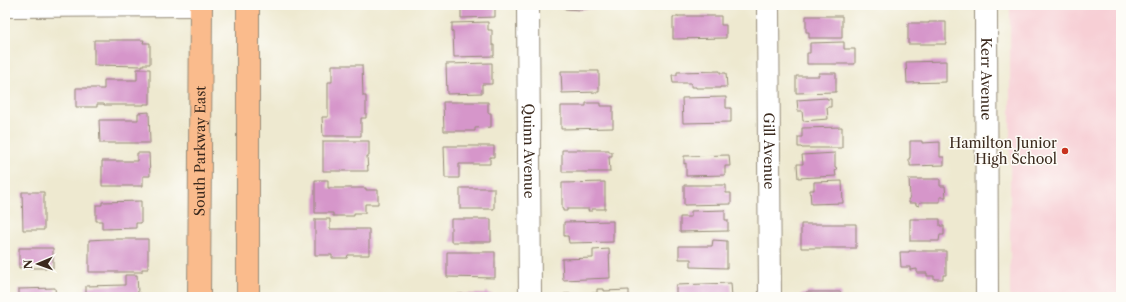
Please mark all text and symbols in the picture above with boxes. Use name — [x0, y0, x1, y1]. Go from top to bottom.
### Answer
street label: Kerr Avenue — [977, 38, 995, 121]
street label: South Parkway East — [191, 86, 209, 216]
street label: Quinn Avenue — [520, 103, 538, 199]
street label: Gill Avenue — [760, 113, 778, 190]
place label: Hamilton Junior High School — [949, 134, 1057, 168]
marker: Hamilton Junior High School — [1060, 146, 1070, 156]
north arrow — [18, 244, 58, 284]
text: N — [21, 259, 35, 269]

